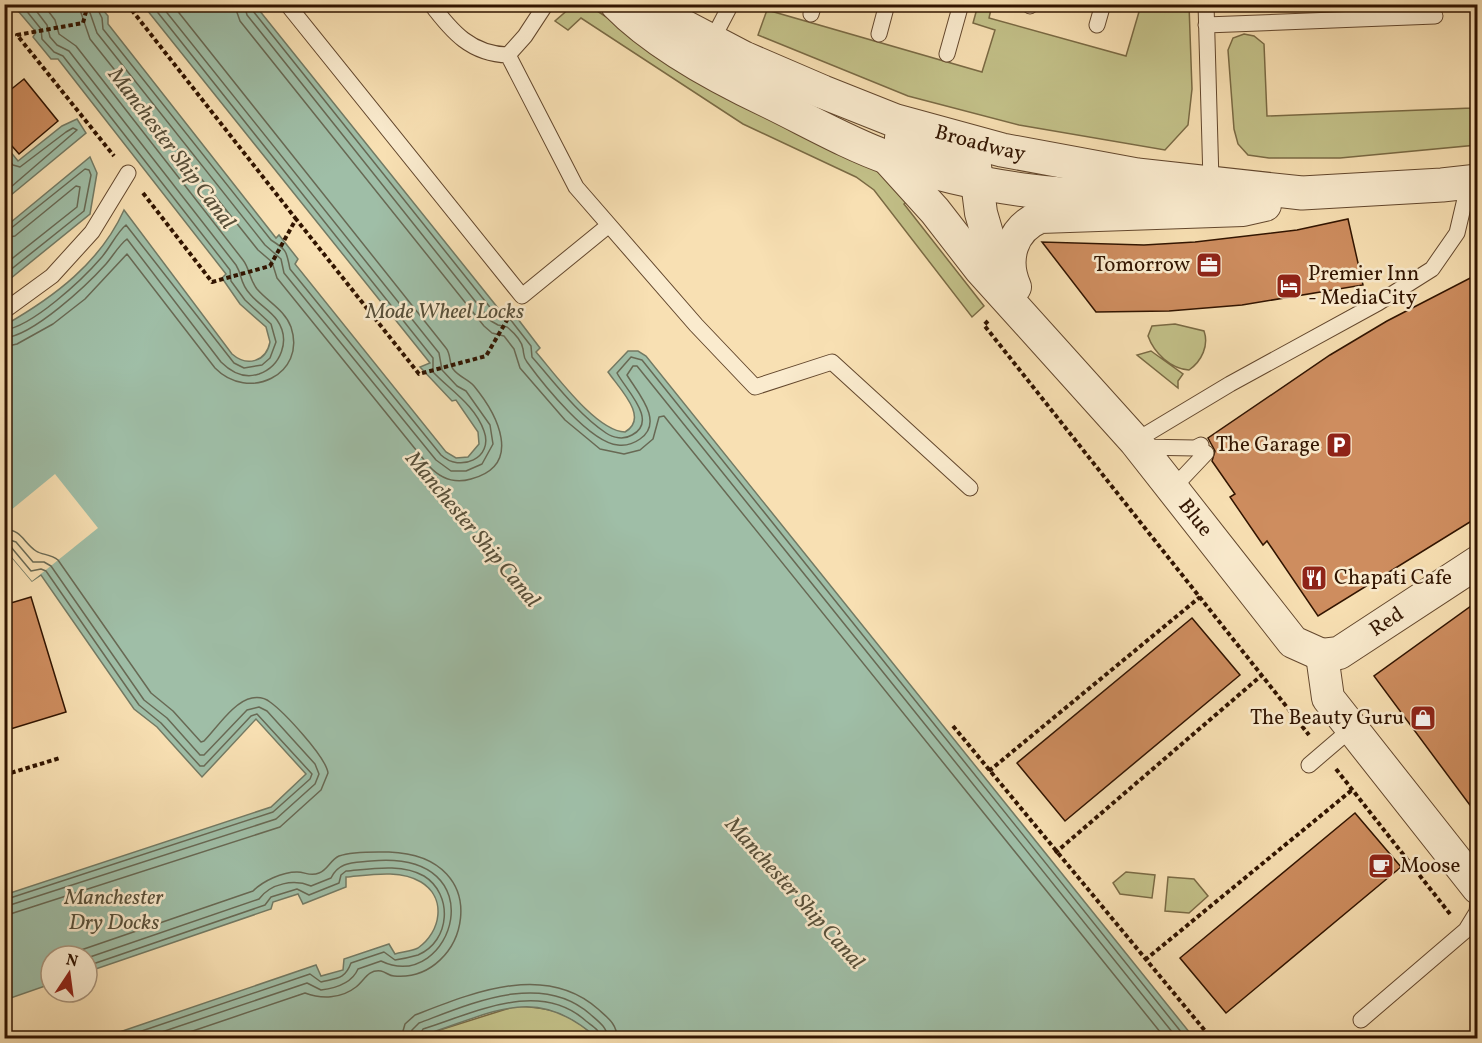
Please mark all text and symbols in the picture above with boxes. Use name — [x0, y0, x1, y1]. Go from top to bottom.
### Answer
water label: Manchester Ship Canal — [99, 61, 242, 237]
street label: Broadway — [931, 118, 1029, 169]
office icon: Tomorrow — [1194, 250, 1224, 280]
place label: Tomorrow — [1093, 251, 1190, 280]
place label: Premier Inn - MediaCity — [1308, 260, 1419, 313]
hotel icon: Premier Inn - MediaCity — [1274, 271, 1304, 301]
water label: Mode Wheel Locks — [365, 297, 524, 328]
parking icon: The Garage — [1324, 430, 1354, 460]
place label: The Garage — [1216, 431, 1320, 460]
water label: Manchester Ship Canal — [397, 444, 547, 615]
street label: Blue — [1171, 493, 1219, 543]
restaurant icon: Chapati Cafe — [1299, 563, 1329, 593]
place label: Chapati Cafe — [1334, 564, 1452, 593]
street label: Red — [1364, 600, 1410, 644]
shop icon: The Beauty Guru — [1408, 703, 1438, 733]
place label: The Beauty Guru — [1250, 704, 1404, 733]
water label: Manchester Ship Canal — [716, 810, 871, 977]
cafe icon: Moose — [1366, 851, 1396, 881]
place label: Moose — [1400, 852, 1460, 881]
water label: Manchester Dry Docks — [63, 883, 164, 939]
north arrow — [39, 944, 99, 1004]
text: N — [64, 949, 80, 973]

